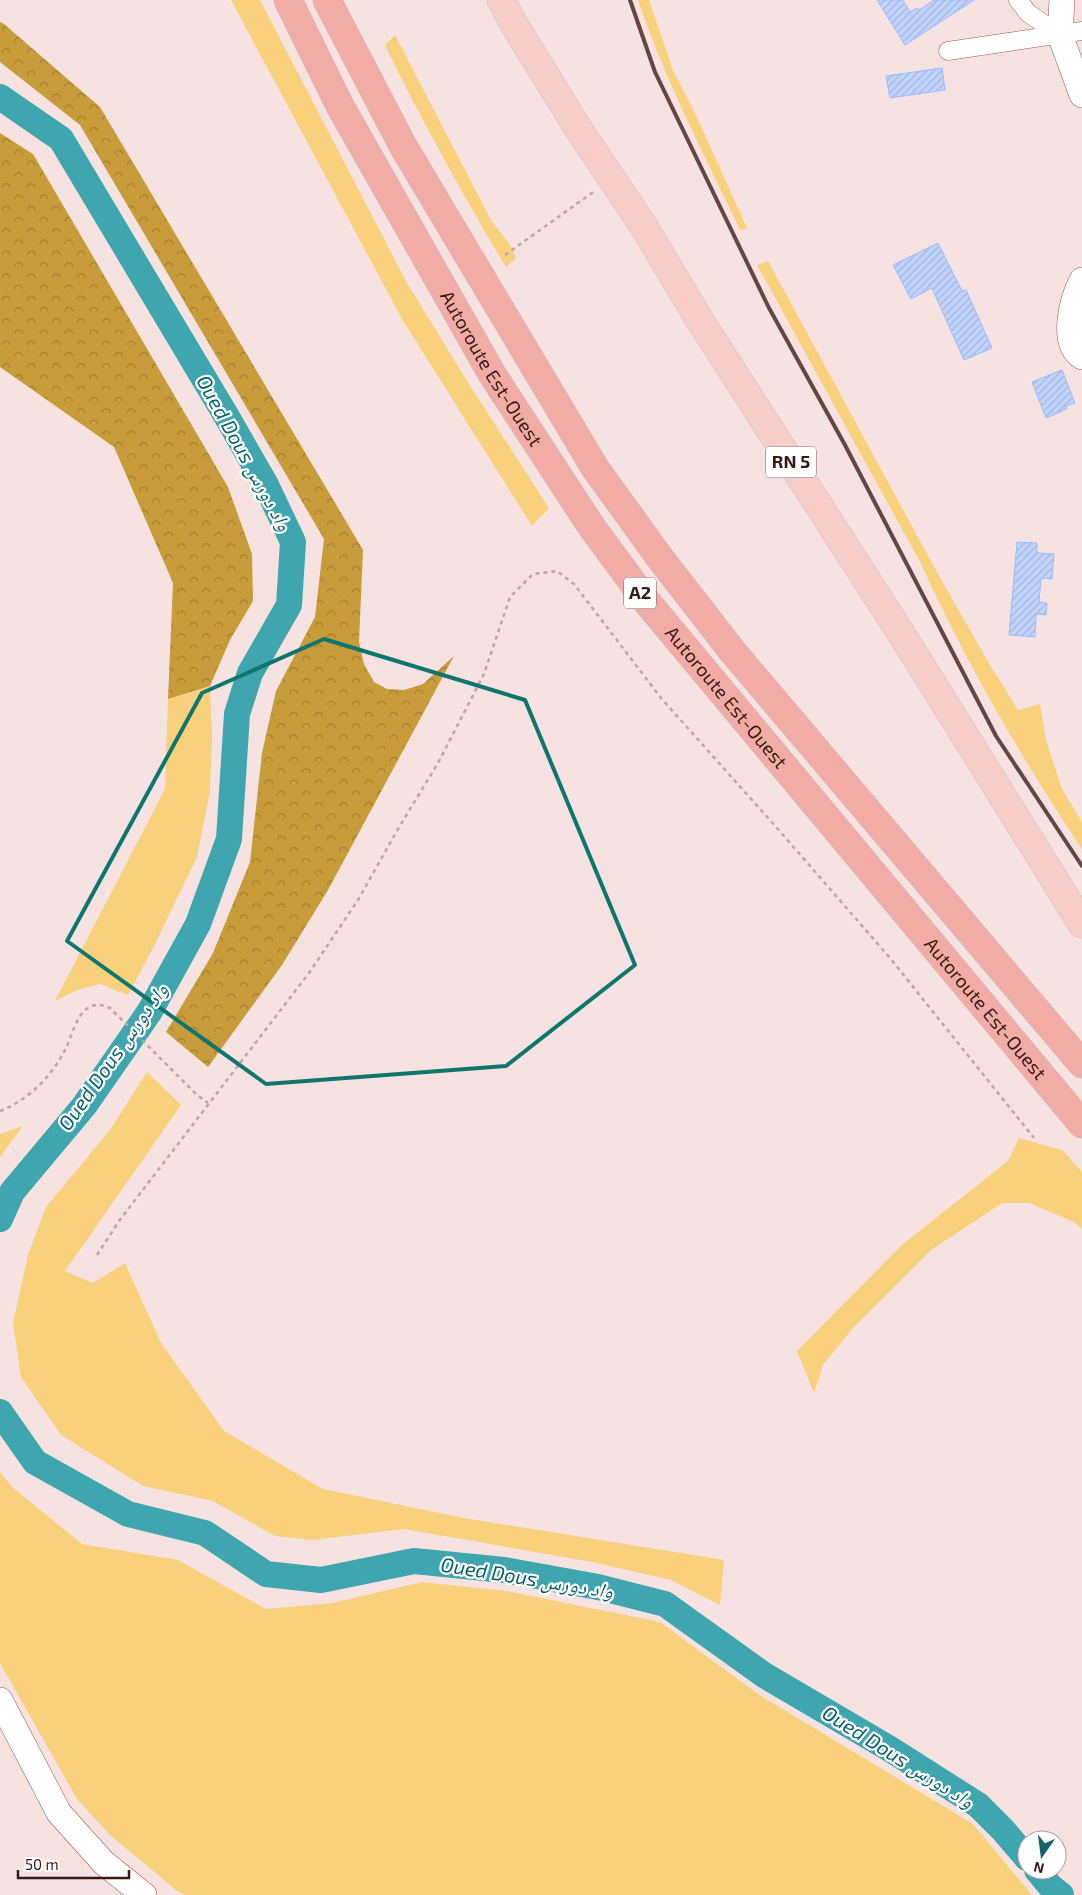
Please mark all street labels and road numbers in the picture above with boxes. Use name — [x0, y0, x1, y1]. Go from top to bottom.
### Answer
street label: Autoroute Est-Ouest — [436, 286, 548, 450]
road number: RN 5 — [766, 447, 816, 478]
road number: A2 — [624, 578, 656, 608]
street label: Autoroute Est-Ouest — [661, 621, 793, 773]
street label: Autoroute Est-Ouest — [920, 932, 1052, 1084]

